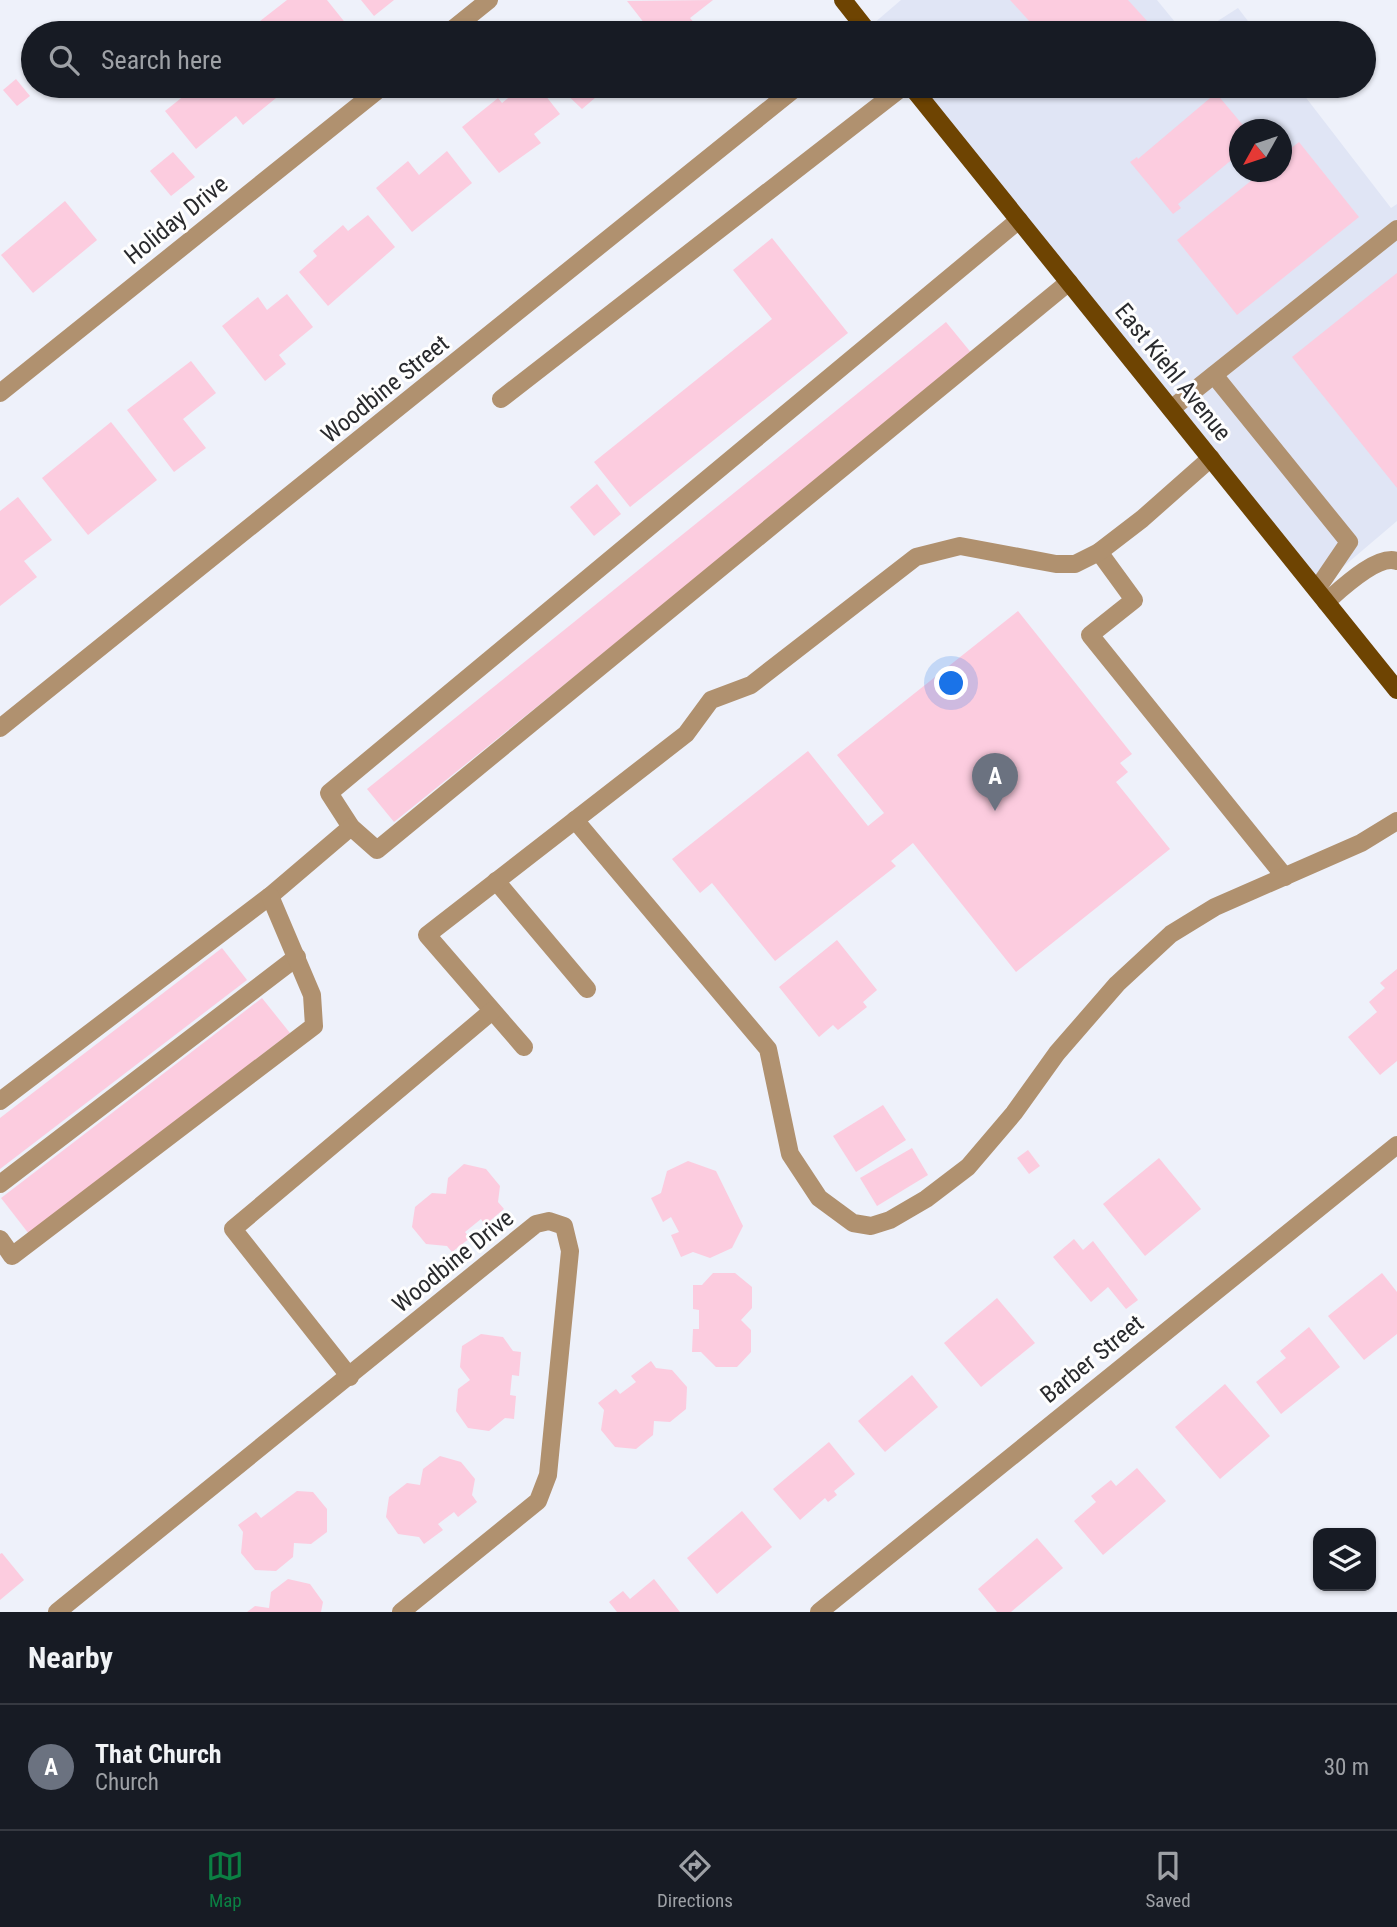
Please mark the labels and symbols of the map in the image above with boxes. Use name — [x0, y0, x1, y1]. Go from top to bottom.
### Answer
north arrow — [1229, 119, 1292, 182]
street label: Holiday Drive — [119, 170, 233, 270]
street label: East Kiehl Avenue — [1109, 298, 1237, 446]
street label: Woodbine Street — [316, 329, 454, 449]
your location — [934, 666, 968, 700]
pin: A — [972, 753, 1018, 811]
street label: Woodbine Drive — [387, 1204, 519, 1318]
street label: Barber Street — [1035, 1309, 1149, 1409]

